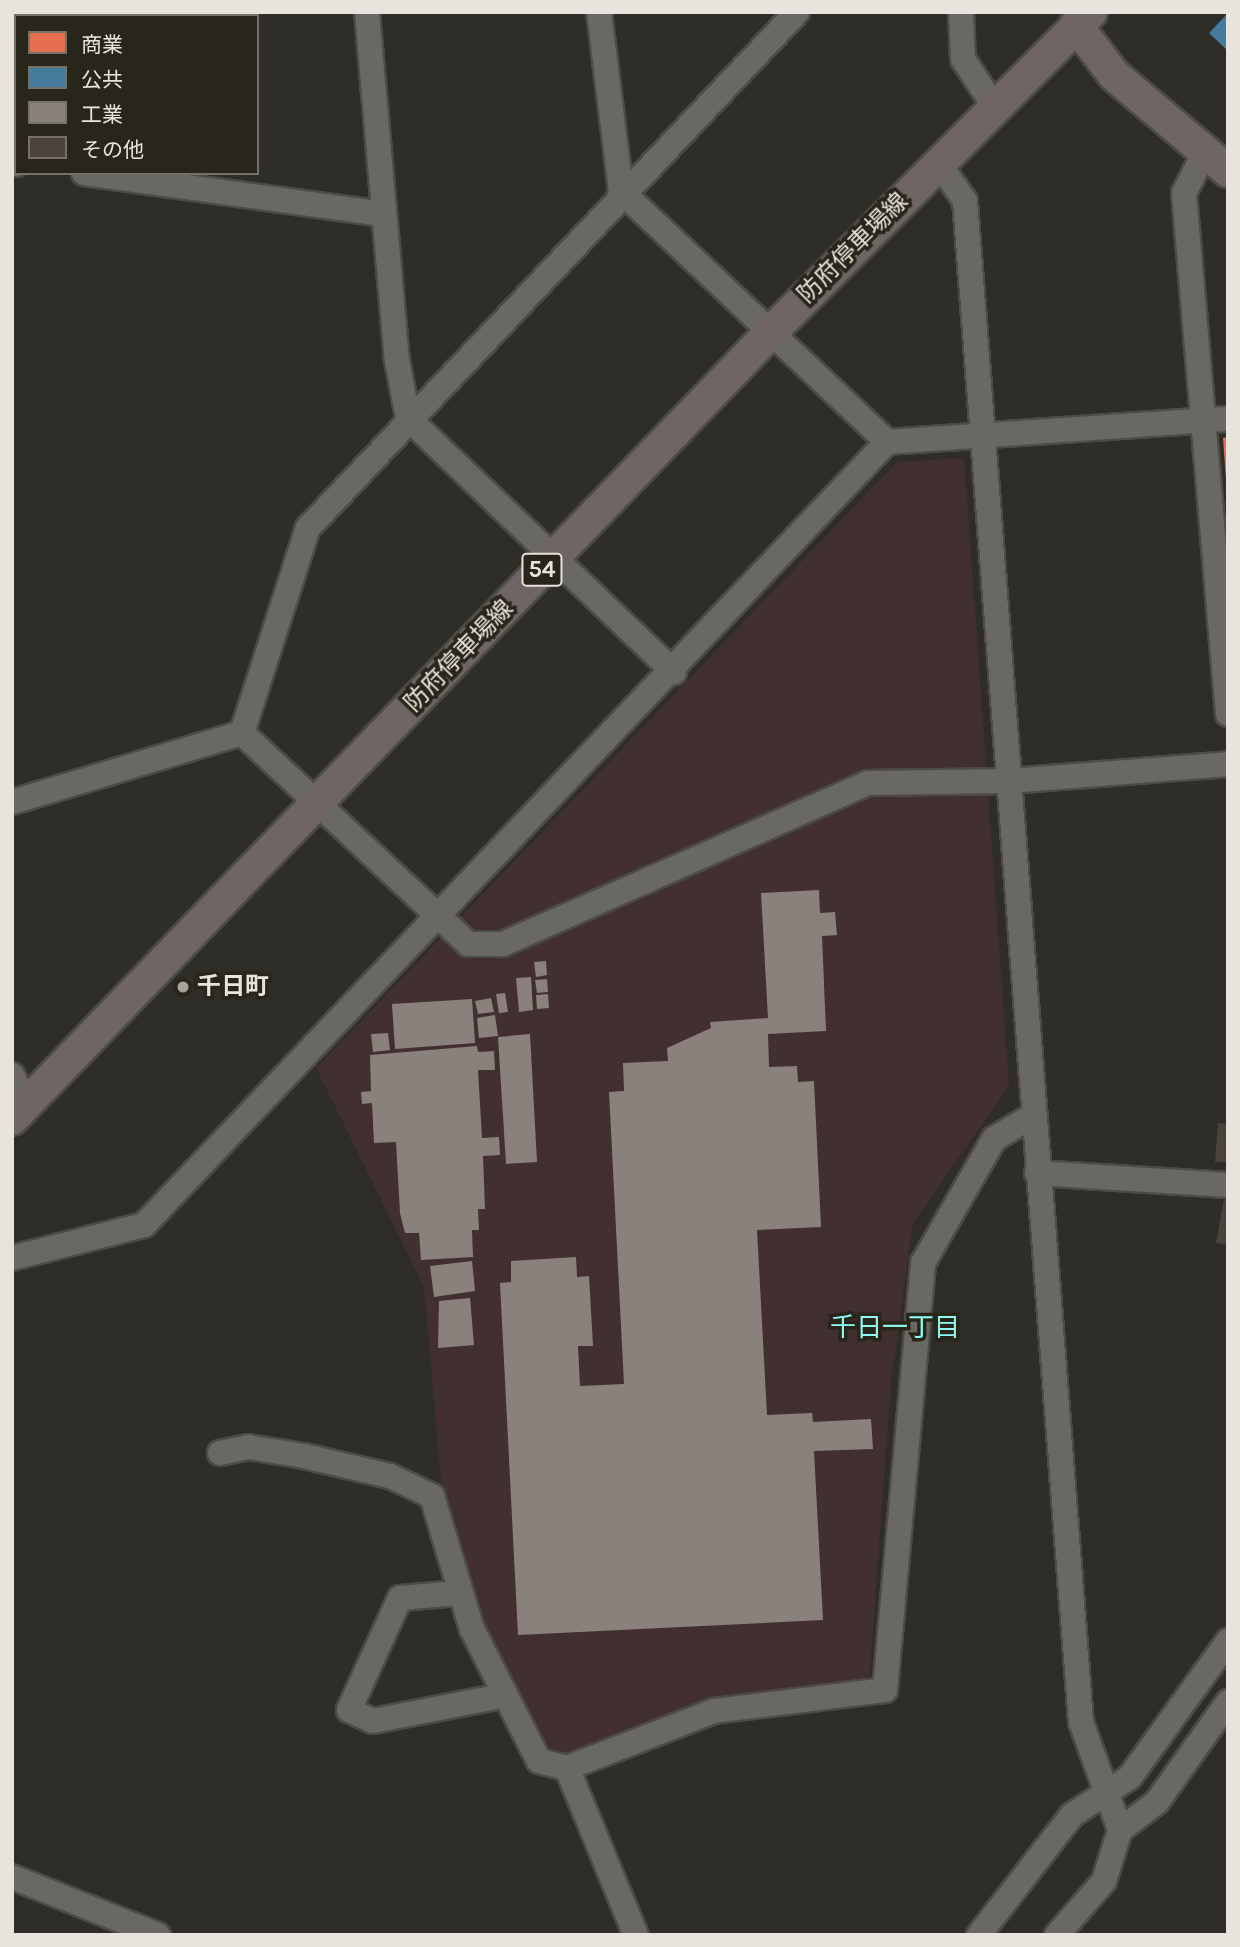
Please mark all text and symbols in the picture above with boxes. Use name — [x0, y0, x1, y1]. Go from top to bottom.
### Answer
legend — [14, 14, 259, 175]
text: 商業 — [81, 33, 123, 57]
text: 公共 — [81, 68, 123, 92]
text: 工業 — [81, 103, 123, 127]
text: その他 — [81, 138, 144, 162]
street label: 防府停車場線 — [792, 187, 914, 309]
road number: 54 — [521, 550, 563, 590]
street label: 防府停車場線 — [399, 594, 519, 718]
place label: 千日町 — [197, 973, 269, 1001]
marker: 千日町 — [175, 979, 191, 995]
district label: 千日一丁目 — [830, 1312, 960, 1344]

